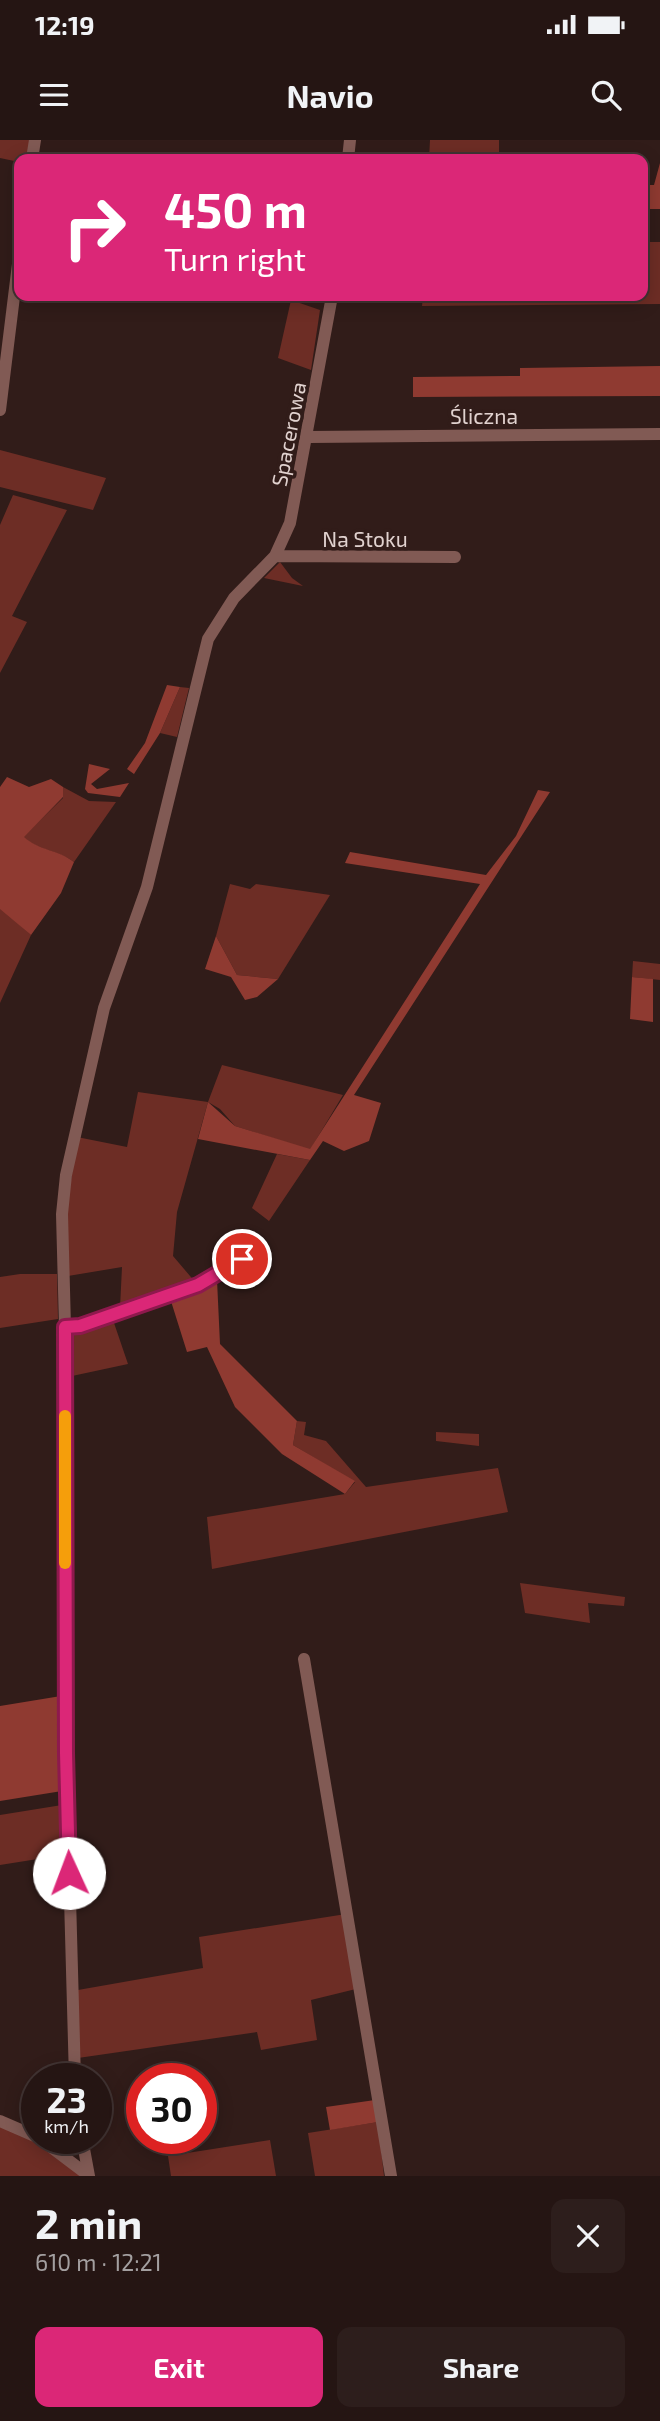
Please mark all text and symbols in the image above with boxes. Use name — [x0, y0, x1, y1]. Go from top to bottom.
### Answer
text: 12:19 — [35, 9, 95, 40]
icon: menu — [35, 76, 73, 114]
text: Navio — [286, 76, 374, 114]
icon: search — [587, 76, 625, 114]
text: 450 m — [164, 179, 307, 238]
icon: right — [49, 182, 140, 273]
text: Turn right — [164, 239, 306, 277]
street label: Spacerowa — [266, 380, 310, 488]
street label: Śliczna — [450, 403, 518, 428]
street label: Na Stoku — [322, 526, 408, 551]
pin — [212, 1229, 272, 1289]
icon: arrive — [223, 1240, 261, 1278]
position arrow — [32, 1836, 106, 1910]
speed limit sign: 30 — [126, 2063, 217, 2154]
text: 23 — [46, 2078, 87, 2120]
text: km/h — [44, 2115, 89, 2137]
text: 2 min — [35, 2197, 142, 2247]
button: close — [551, 2199, 625, 2273]
text: 610 m · 12:21 — [35, 2248, 162, 2276]
button: Exit — [35, 2327, 323, 2407]
button: Share — [337, 2327, 625, 2407]

